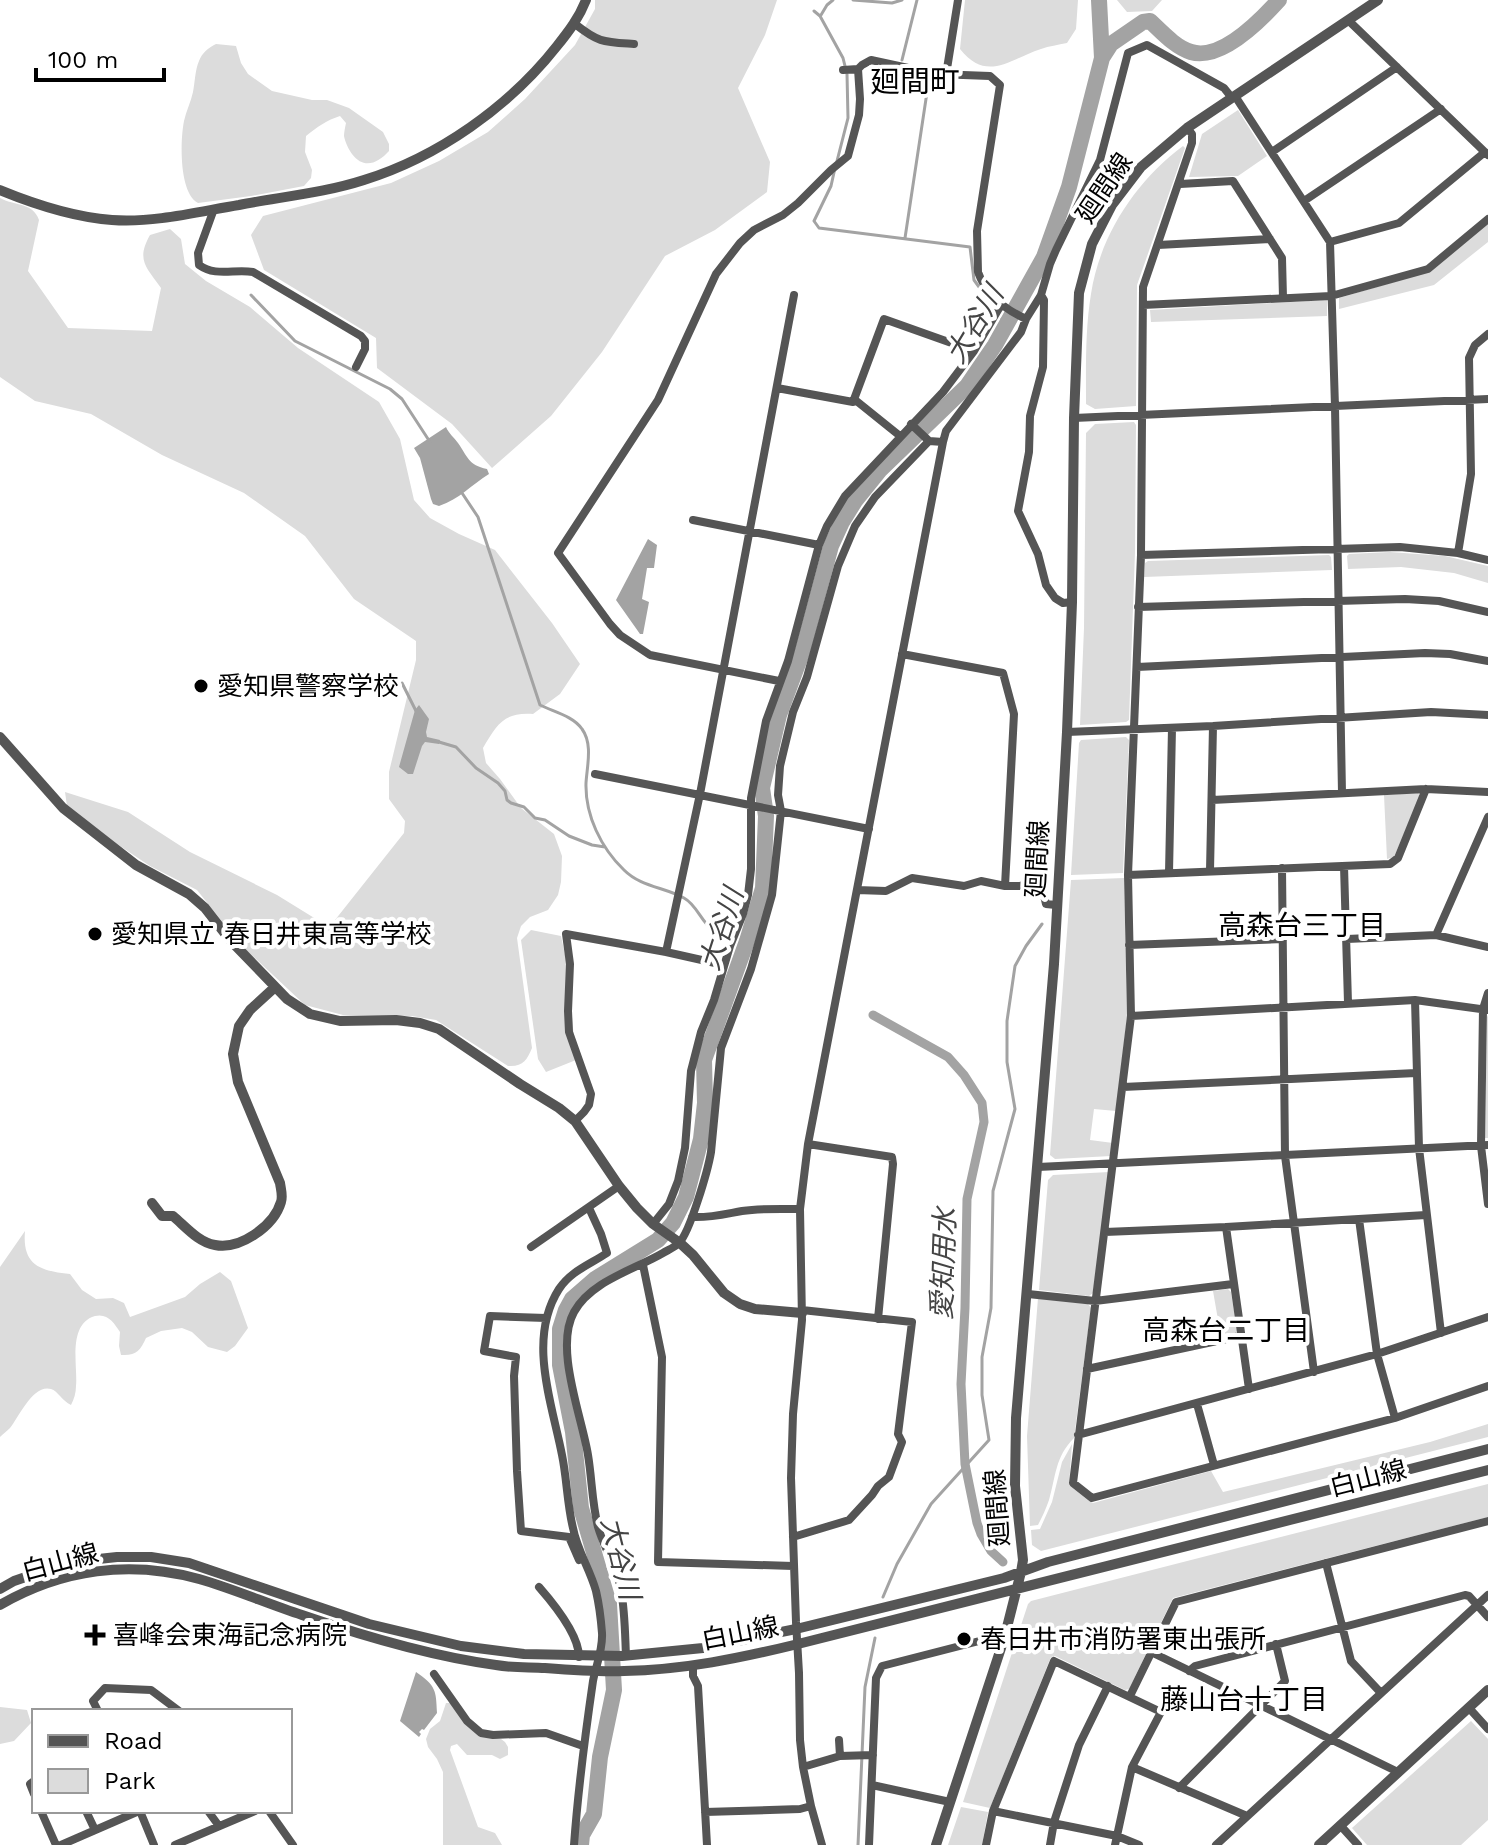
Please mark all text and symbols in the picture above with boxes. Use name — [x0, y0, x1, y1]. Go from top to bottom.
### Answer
scale bar — [36, 32, 164, 82]
text: 100 m — [48, 46, 118, 74]
district label: 廻間町 — [870, 64, 960, 99]
street label: 廻間線 — [1070, 147, 1138, 229]
water label: 大谷川 — [939, 277, 1012, 369]
place label: 愛知県警察学校 — [217, 671, 399, 701]
marker: 愛知県警察学校 — [192, 677, 210, 695]
street label: 廻間線 — [1020, 819, 1054, 899]
water label: 大谷川 — [693, 881, 751, 974]
district label: 高森台三丁目 — [1218, 909, 1386, 942]
place label: 愛知県立 春日井東高等学校 — [111, 919, 432, 949]
marker: 愛知県立 春日井東高等学校 — [86, 925, 104, 943]
water label: 愛知用水 — [925, 1204, 962, 1321]
district label: 高森台二丁目 — [1142, 1314, 1310, 1347]
street label: 白山線 — [1327, 1454, 1409, 1502]
street label: 廻間線 — [979, 1468, 1015, 1548]
water label: 大谷川 — [594, 1513, 647, 1606]
street label: 白山線 — [18, 1537, 102, 1587]
street label: 白山線 — [699, 1611, 781, 1655]
place label: 喜峰会東海記念病院 — [113, 1620, 347, 1650]
marker: 喜峰会東海記念病院 — [84, 1624, 106, 1646]
place label: 春日井市消防署東出張所 — [980, 1624, 1266, 1654]
marker: 春日井市消防署東出張所 — [955, 1630, 973, 1648]
district label: 藤山台十丁目 — [1160, 1683, 1328, 1716]
legend — [32, 1709, 292, 1813]
text: Road — [104, 1727, 163, 1755]
text: Park — [104, 1767, 156, 1795]

